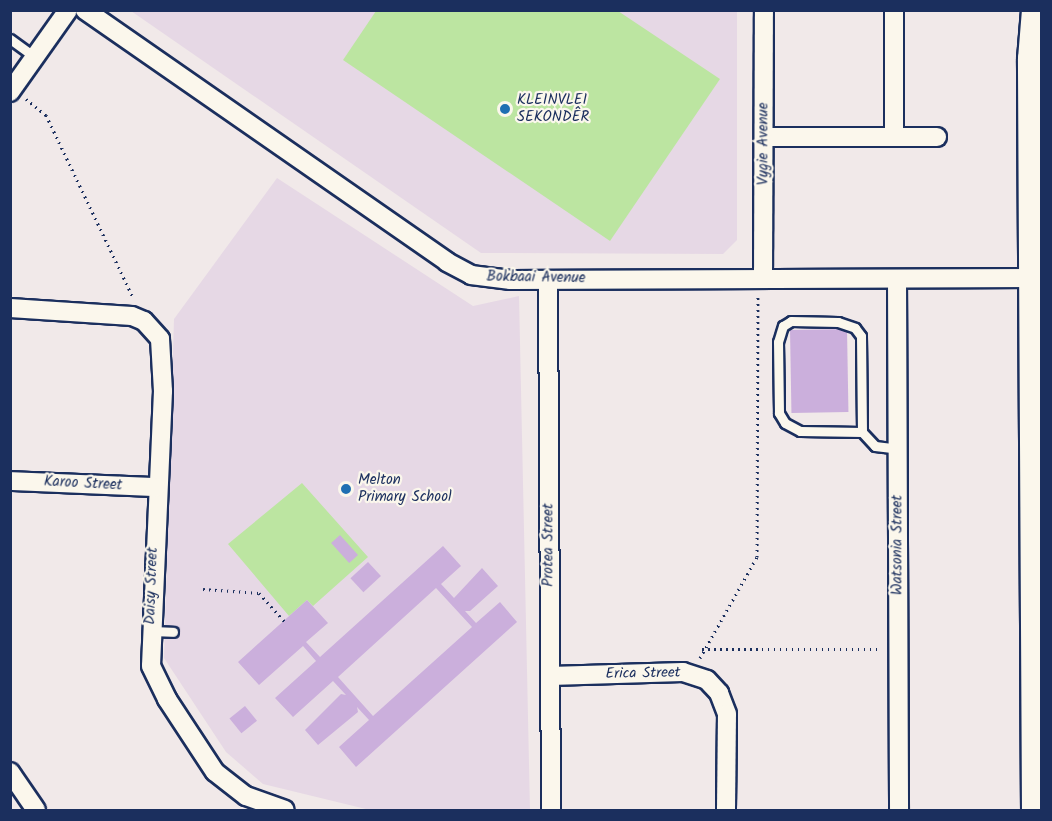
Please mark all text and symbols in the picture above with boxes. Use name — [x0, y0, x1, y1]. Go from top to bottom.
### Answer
place label: KLEINVLEI SEKONDÊR — [517, 91, 589, 126]
marker: KLEINVLEI SEKONDÊR — [498, 102, 512, 116]
street label: Vygie Avenue — [755, 103, 773, 185]
street label: Bokbaai Avenue — [486, 268, 586, 288]
place label: Melton Primary School — [358, 471, 452, 506]
street label: Karoo Street — [43, 473, 123, 495]
marker: Melton Primary School — [339, 482, 353, 496]
street label: Watsonia Street — [889, 495, 907, 595]
street label: Protea Street — [540, 503, 558, 587]
street label: Daisy Street — [142, 547, 162, 625]
street label: Erica Street — [605, 664, 681, 684]

